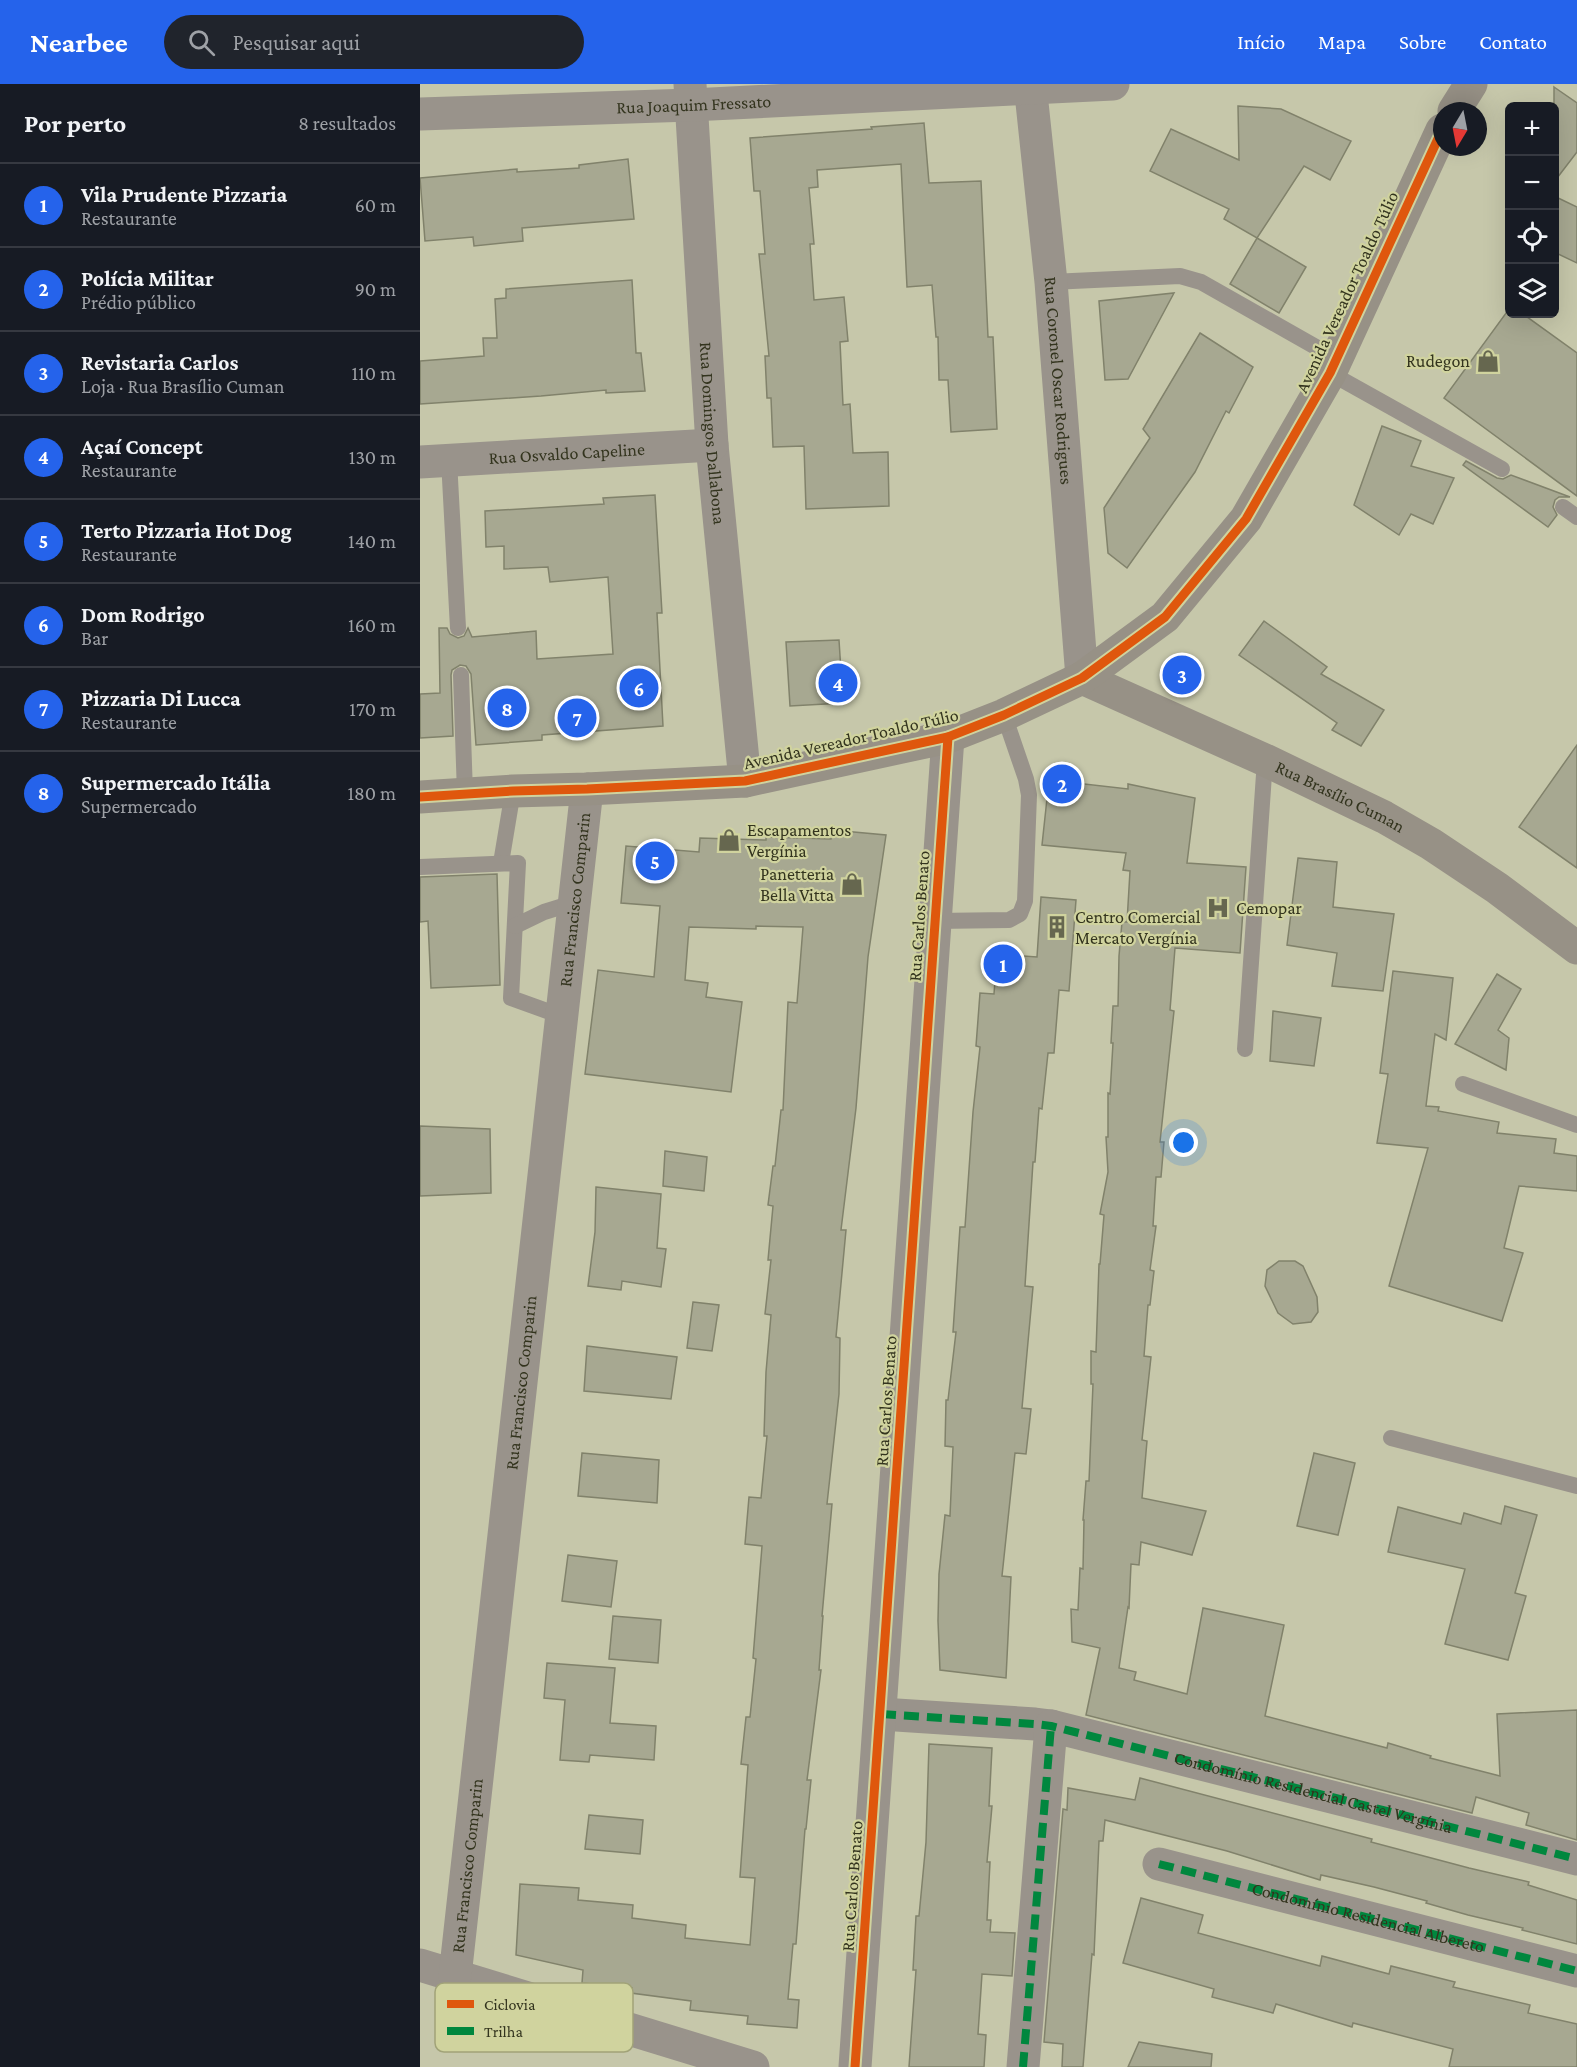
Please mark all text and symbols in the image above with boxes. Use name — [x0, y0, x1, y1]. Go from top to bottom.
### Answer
search box — [164, 15, 584, 69]
icon: search — [185, 26, 218, 59]
text: Nearbee — [30, 27, 128, 58]
text: Pesquisar aqui — [233, 30, 360, 55]
text: Início — [1237, 30, 1285, 54]
text: Mapa — [1318, 30, 1366, 54]
text: Sobre — [1399, 30, 1446, 54]
text: Contato — [1479, 30, 1547, 54]
street label: Rua Joaquim Fressato — [616, 91, 772, 117]
north arrow — [1433, 102, 1487, 156]
map controls — [1505, 102, 1559, 318]
button: + — [1505, 102, 1559, 156]
text: Por perto — [24, 109, 126, 138]
text: 8 resultados — [298, 112, 396, 134]
button: − — [1505, 156, 1559, 210]
text: Vila Prudente Pizzaria — [81, 182, 287, 207]
street label: Avenida Vereador Toaldo Túlio — [1291, 188, 1403, 396]
text: 1 — [40, 194, 47, 216]
text: 60 m — [355, 194, 396, 216]
text: Restaurante — [81, 207, 177, 229]
button: locate — [1505, 210, 1559, 264]
button: layers — [1505, 264, 1559, 318]
text: Polícia Militar — [81, 266, 214, 291]
street label: Rua Coronel Oscar Rodrigues — [1040, 276, 1077, 485]
text: 2 — [38, 278, 49, 300]
text: 90 m — [355, 278, 396, 300]
text: Prédio público — [81, 291, 196, 313]
street label: Rua Domingos Dallabona — [696, 341, 730, 526]
shop icon: Rudegon — [1475, 348, 1501, 374]
text: Revistaria Carlos — [81, 350, 238, 375]
place label: Rudegon — [1406, 351, 1470, 371]
text: 3 — [39, 362, 48, 384]
text: 110 m — [352, 362, 396, 384]
text: Loja · Rua Brasílio Cuman — [81, 375, 284, 397]
text: Açaí Concept — [81, 434, 203, 459]
street label: Rua Osvaldo Capeline — [488, 439, 645, 468]
text: 4 — [38, 446, 49, 468]
text: 130 m — [349, 446, 396, 468]
text: Restaurante — [81, 459, 177, 481]
text: Terto Pizzaria Hot Dog — [81, 518, 292, 543]
text: 5 — [39, 530, 48, 552]
text: 140 m — [348, 530, 396, 552]
text: Restaurante — [81, 543, 177, 565]
text: Dom Rodrigo — [81, 602, 205, 627]
text: 6 — [38, 614, 49, 636]
text: 160 m — [348, 614, 396, 636]
text: Bar — [81, 627, 108, 649]
pin: 3 — [1162, 652, 1202, 698]
pin: 4 — [818, 660, 858, 706]
pin: 6 — [620, 666, 658, 710]
text: Pizzaria Di Lucca — [81, 686, 241, 711]
pin: 8 — [488, 686, 526, 730]
pin: 7 — [558, 696, 596, 740]
text: 7 — [39, 698, 48, 720]
text: 170 m — [349, 698, 396, 720]
street label: Avenida Vereador Toaldo Túlio — [742, 705, 960, 773]
text: Restaurante — [81, 711, 177, 733]
street label: Rua Brasílio Cuman — [1272, 756, 1409, 837]
pin: 2 — [1042, 762, 1082, 806]
text: Supermercado Itália — [81, 770, 270, 795]
text: 8 — [38, 782, 49, 804]
text: 180 m — [347, 782, 396, 804]
text: Supermercado — [81, 795, 197, 817]
street label: Rua Francisco Comparin — [555, 811, 594, 988]
place label: Escapamentos Vergínia — [747, 820, 851, 861]
shop icon: Escapamentos Vergínia — [716, 827, 742, 853]
pin: 5 — [636, 838, 674, 884]
street label: Rua Carlos Benato — [904, 850, 934, 982]
place label: Panetteria Bella Vitta — [760, 864, 834, 905]
shop icon: Panetteria Bella Vitta — [839, 871, 865, 897]
hospital icon: Cemopar — [1205, 895, 1231, 921]
place label: Cemopar — [1236, 898, 1303, 918]
place label: Centro Comercial Mercato Vergínia — [1075, 907, 1201, 948]
building icon: Centro Comercial Mercato Vergínia — [1044, 914, 1070, 940]
pin: 1 — [984, 942, 1022, 986]
your location — [1169, 1128, 1198, 1157]
street label: Rua Francisco Comparin — [501, 1294, 541, 1471]
street label: Rua Carlos Benato — [871, 1335, 901, 1467]
street label: Condomínio Residencial Castel Vergínia — [1172, 1748, 1454, 1837]
street label: Rua Francisco Comparin — [448, 1777, 487, 1954]
street label: Rua Carlos Benato — [837, 1820, 867, 1952]
street label: Condomínio Residencial Albereto — [1250, 1878, 1487, 1957]
legend — [435, 1983, 633, 2052]
text: Ciclovia — [484, 1996, 536, 2013]
text: Trilha — [484, 2023, 523, 2040]

